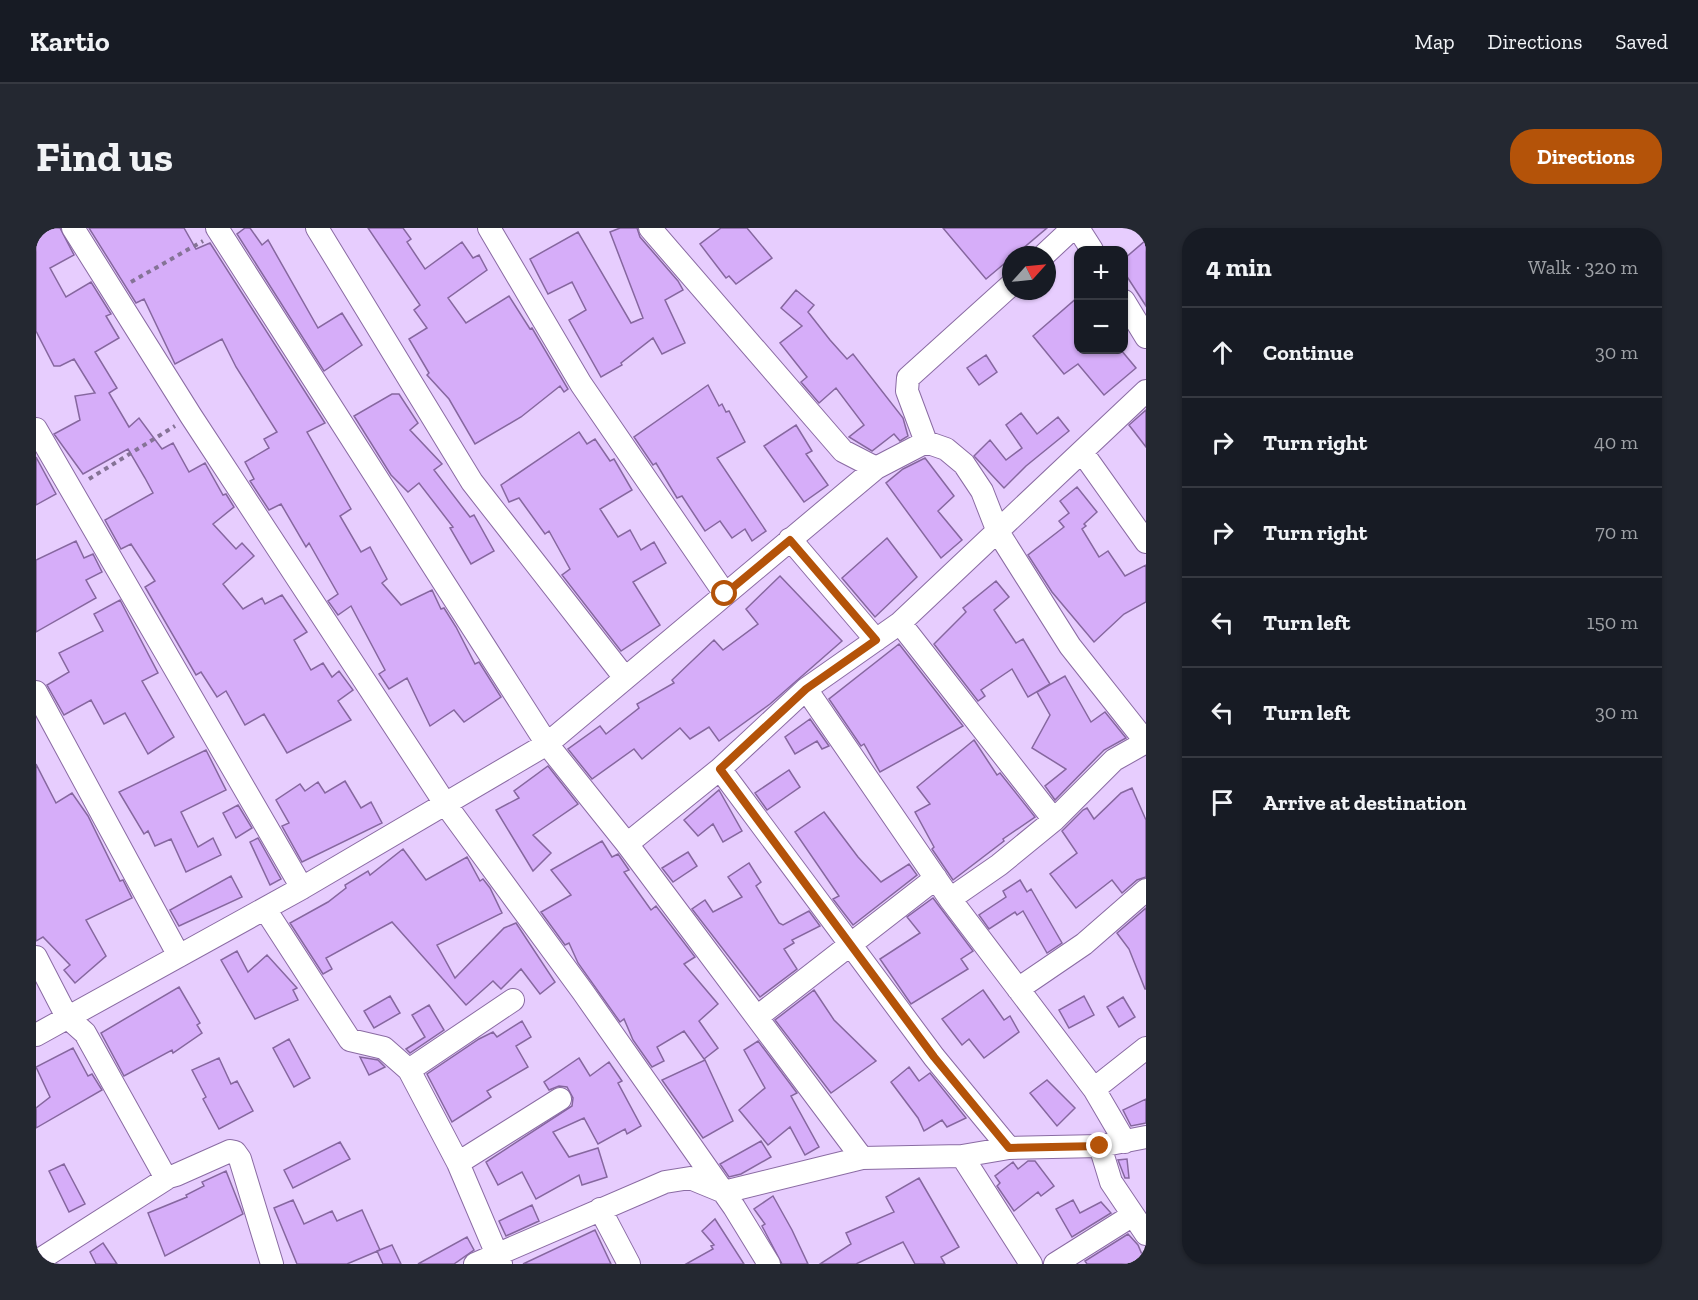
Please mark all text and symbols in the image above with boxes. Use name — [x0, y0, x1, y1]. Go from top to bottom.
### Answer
text: Kartio — [30, 25, 110, 58]
text: Map — [1415, 29, 1455, 54]
text: Directions — [1488, 29, 1582, 54]
text: Saved — [1615, 29, 1668, 54]
button: Directions — [1510, 129, 1662, 184]
text: Find us — [36, 131, 173, 182]
north arrow — [1002, 246, 1056, 300]
map controls — [1074, 246, 1128, 354]
button: + — [1074, 246, 1128, 300]
text: 4 min — [1206, 251, 1272, 283]
text: Walk · 320 m — [1528, 255, 1638, 279]
button: − — [1074, 300, 1128, 354]
icon: ahead — [1206, 336, 1239, 369]
text: Continue — [1263, 339, 1354, 366]
text: 30 m — [1595, 340, 1638, 364]
icon: right — [1206, 426, 1239, 459]
text: Turn right — [1263, 429, 1367, 456]
text: 40 m — [1594, 430, 1638, 454]
icon: right — [1206, 516, 1239, 549]
text: Turn right — [1263, 519, 1367, 546]
text: 70 m — [1595, 520, 1638, 544]
route start — [711, 580, 737, 606]
icon: left — [1206, 606, 1239, 639]
text: Turn left — [1263, 609, 1350, 636]
text: 150 m — [1587, 610, 1638, 634]
icon: left — [1206, 696, 1239, 729]
text: Turn left — [1263, 699, 1350, 726]
text: 30 m — [1595, 700, 1638, 724]
icon: arrive — [1206, 786, 1239, 819]
text: Arrive at destination — [1263, 789, 1466, 816]
route end — [1086, 1132, 1112, 1158]

